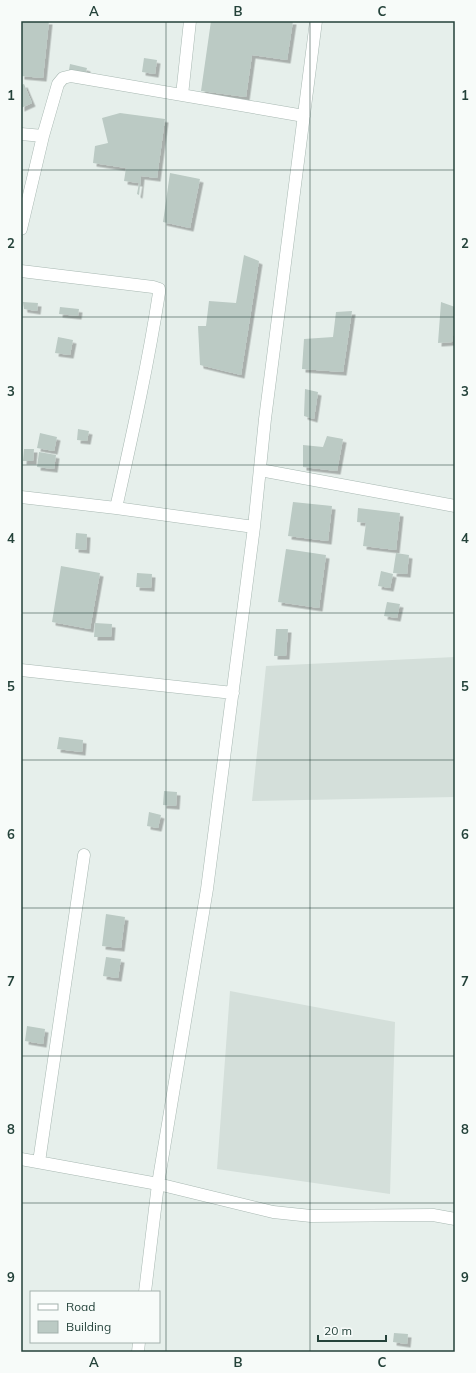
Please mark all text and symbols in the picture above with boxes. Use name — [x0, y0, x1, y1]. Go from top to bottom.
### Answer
text: A — [89, 3, 99, 19]
text: B — [234, 3, 243, 19]
text: C — [378, 3, 387, 19]
text: 1 — [7, 87, 15, 103]
text: 1 — [461, 87, 469, 103]
text: 2 — [7, 235, 15, 251]
text: 2 — [461, 235, 469, 251]
text: 3 — [7, 383, 15, 399]
text: 3 — [461, 383, 469, 399]
text: 4 — [7, 530, 15, 546]
text: 4 — [461, 530, 469, 546]
text: 5 — [7, 678, 15, 694]
text: 5 — [461, 678, 469, 694]
text: 6 — [7, 826, 15, 842]
text: 6 — [461, 826, 469, 842]
text: 7 — [7, 973, 15, 989]
text: 7 — [461, 973, 469, 989]
text: 8 — [7, 1121, 15, 1137]
text: 8 — [461, 1121, 469, 1137]
text: 9 — [7, 1269, 15, 1285]
text: 9 — [461, 1269, 469, 1285]
legend — [30, 1291, 160, 1343]
text: Road — [66, 1299, 95, 1314]
scale bar — [318, 1317, 386, 1343]
text: Building — [66, 1319, 111, 1334]
text: 20 m — [324, 1323, 352, 1338]
text: A — [89, 1354, 99, 1370]
text: B — [234, 1354, 243, 1370]
text: C — [378, 1354, 387, 1370]

